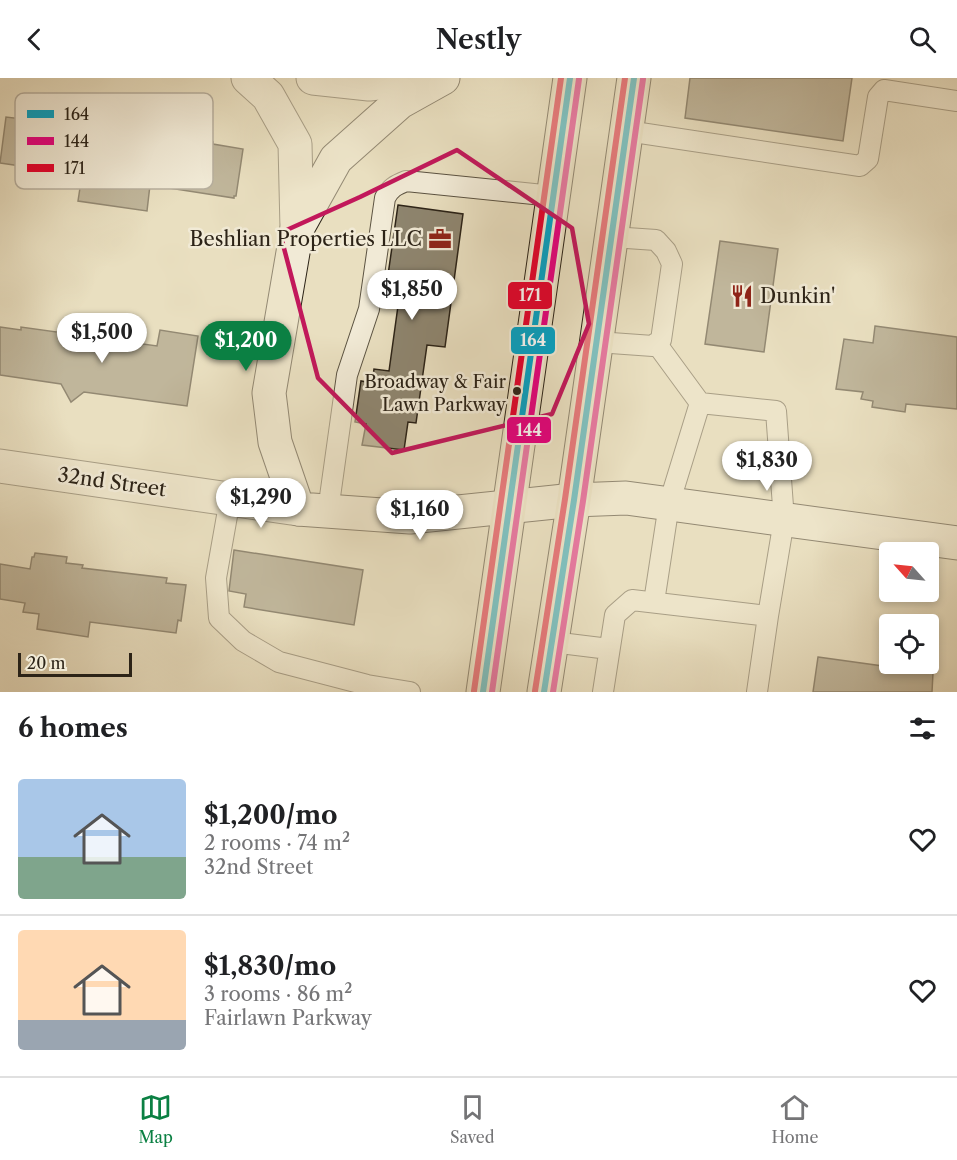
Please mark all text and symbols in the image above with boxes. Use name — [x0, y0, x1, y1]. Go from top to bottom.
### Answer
icon: back — [18, 23, 51, 56]
text: Nestly — [436, 23, 521, 56]
icon: search — [906, 23, 939, 56]
legend — [15, 93, 213, 189]
text: 164 — [64, 104, 89, 124]
text: 144 — [64, 131, 89, 151]
text: 171 — [64, 158, 86, 178]
office icon: Beshlian Properties LLC — [427, 226, 453, 252]
place label: Beshlian Properties LLC — [190, 227, 422, 251]
pin: $1,850 — [363, 270, 461, 321]
text: $1,850 — [381, 277, 443, 301]
line badge: 171 — [507, 281, 553, 310]
restaurant icon: Dunkin' — [729, 283, 755, 309]
place label: Dunkin' — [760, 284, 835, 308]
text: 171 — [519, 285, 542, 305]
pin: $1,500 — [53, 313, 151, 364]
text: $1,500 — [71, 320, 133, 344]
pin: $1,200 — [197, 321, 295, 372]
line badge: 164 — [510, 326, 556, 355]
text: $1,200 — [215, 328, 277, 352]
text: 164 — [520, 330, 546, 350]
place label: Broadway & Fair Lawn Parkway — [364, 371, 507, 416]
marker: Broadway & Fair Lawn Parkway — [511, 385, 523, 397]
line badge: 144 — [506, 416, 552, 444]
text: 144 — [516, 420, 542, 440]
pin: $1,830 — [718, 441, 816, 492]
text: $1,830 — [736, 448, 798, 472]
street label: 32nd Street — [56, 463, 168, 501]
pin: $1,290 — [212, 478, 310, 529]
text: $1,290 — [230, 485, 292, 509]
pin: $1,160 — [371, 490, 469, 541]
text: $1,160 — [390, 497, 450, 521]
north arrow — [879, 542, 939, 602]
map controls — [879, 542, 939, 674]
button: locate — [879, 614, 939, 674]
scale bar — [18, 650, 132, 678]
text: 20 m — [27, 653, 66, 673]
text: 6 homes — [18, 712, 128, 744]
icon: filters — [906, 712, 939, 745]
text: $1,200/mo — [204, 799, 338, 831]
icon: home — [66, 803, 138, 875]
icon: heart — [906, 823, 939, 856]
text: 2 rooms · 74 m² — [204, 831, 350, 855]
text: 32nd Street — [204, 855, 313, 879]
text: $1,830/mo — [204, 950, 336, 982]
icon: home — [66, 954, 138, 1026]
icon: heart — [906, 974, 939, 1007]
text: 3 rooms · 86 m² — [204, 982, 352, 1006]
text: Fairlawn Parkway — [204, 1006, 372, 1030]
tab: Map — [139, 1091, 173, 1147]
tab: Saved — [450, 1091, 494, 1147]
tab: Home — [771, 1091, 818, 1147]

